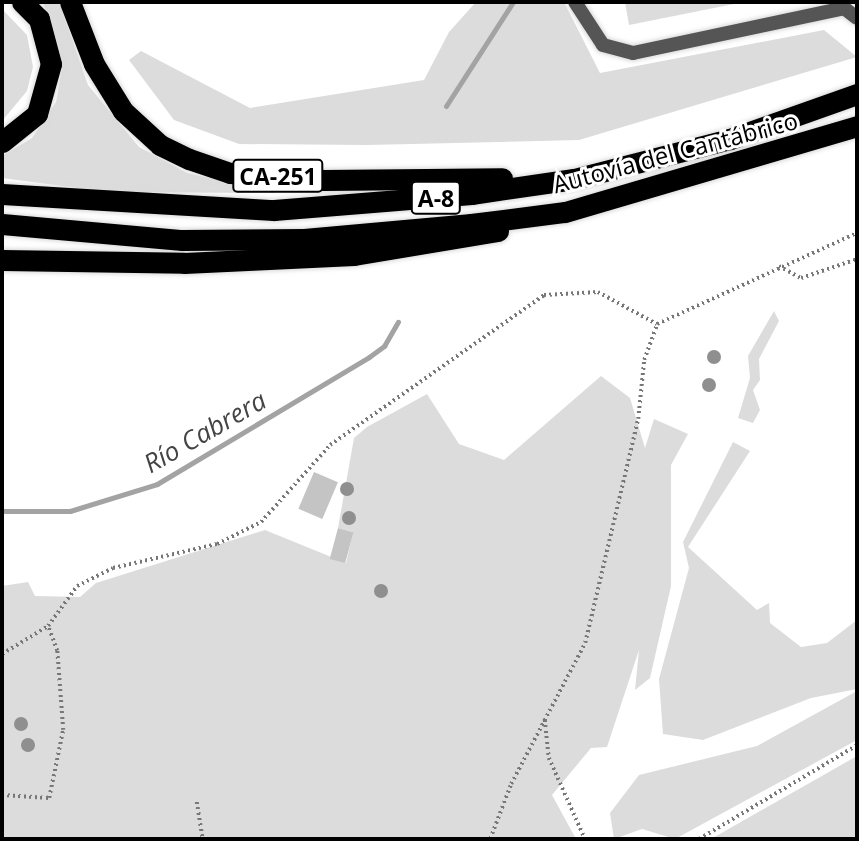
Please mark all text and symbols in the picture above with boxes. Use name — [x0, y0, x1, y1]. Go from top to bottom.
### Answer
street label: Autovía del Cantábrico — [549, 105, 801, 199]
road number: CA-251 — [231, 156, 325, 196]
road number: A-8 — [410, 178, 462, 218]
water label: Río Cabrera — [138, 384, 272, 480]

